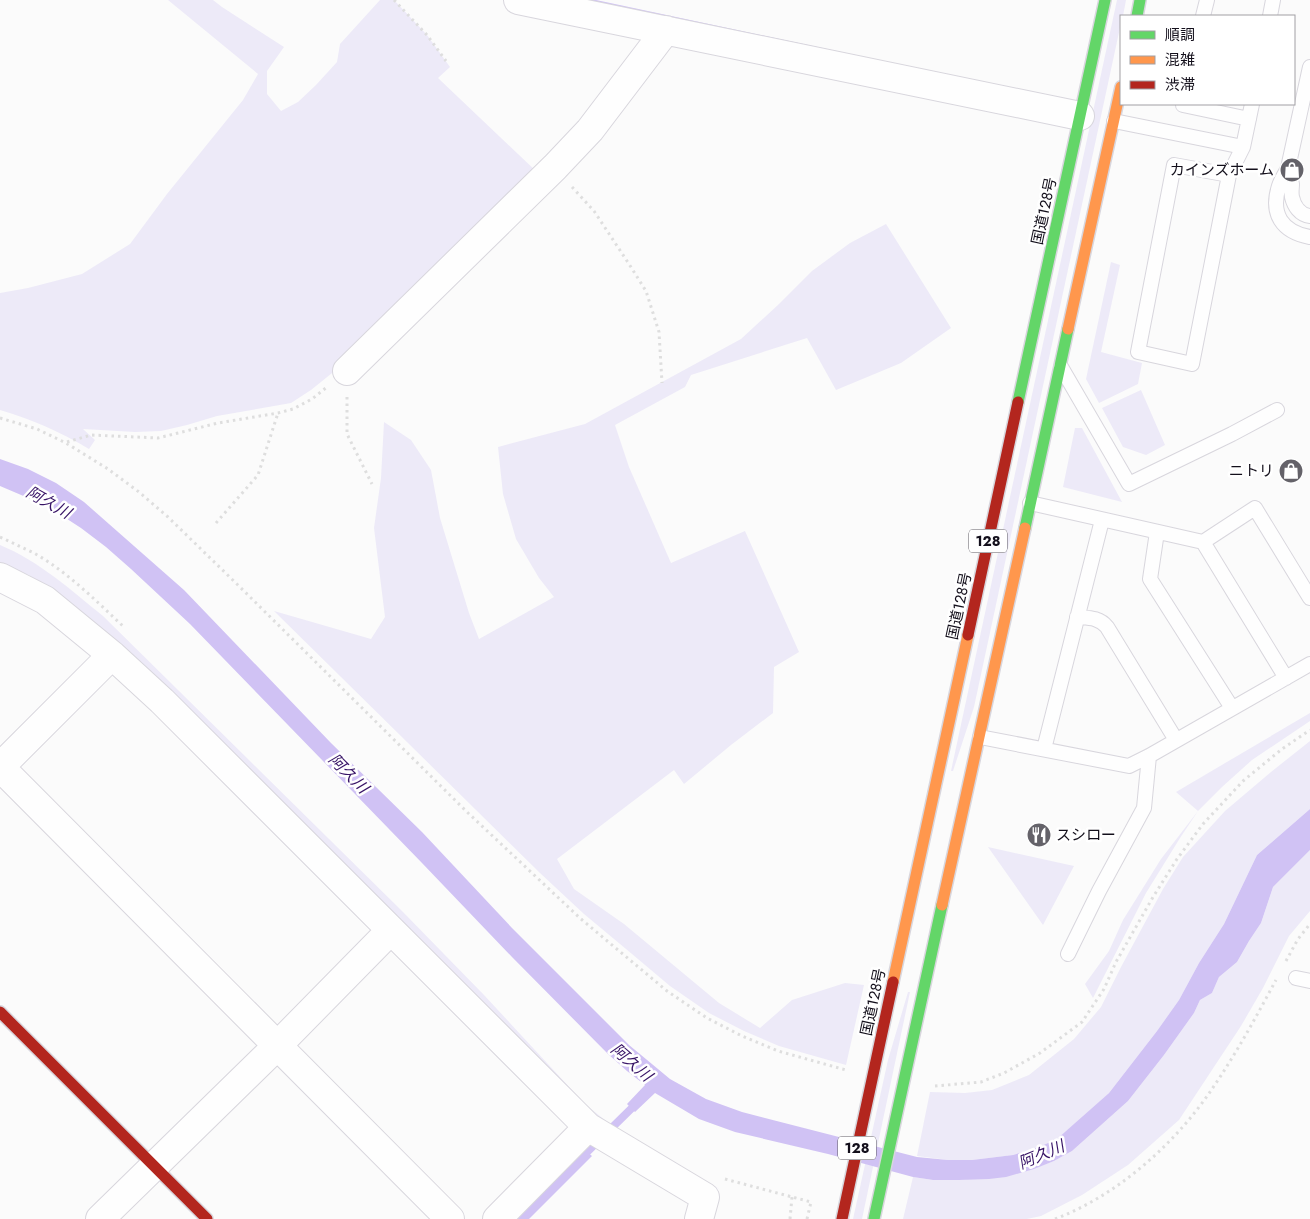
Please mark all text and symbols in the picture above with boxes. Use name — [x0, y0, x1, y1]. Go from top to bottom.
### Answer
legend — [1120, 15, 1295, 105]
text: 順調 — [1165, 24, 1195, 46]
text: 混雑 — [1165, 49, 1195, 71]
text: 渋滞 — [1165, 74, 1195, 96]
shop icon: カインズホーム — [1279, 157, 1305, 183]
place label: カインズホーム — [1170, 159, 1274, 181]
street label: 国道128号 — [1026, 175, 1062, 247]
shop icon: ニトリ — [1278, 458, 1304, 484]
place label: ニトリ — [1229, 460, 1274, 482]
water label: 阿久川 — [22, 481, 77, 525]
road number: 128 — [969, 530, 1007, 552]
street label: 国道128号 — [941, 570, 977, 642]
water label: 阿久川 — [324, 748, 375, 800]
restaurant icon: スシロー — [1026, 822, 1052, 848]
place label: スシロー — [1056, 824, 1116, 846]
street label: 国道128号 — [855, 966, 891, 1038]
water label: 阿久川 — [606, 1038, 659, 1088]
water label: 阿久川 — [1015, 1134, 1070, 1174]
road number: 128 — [838, 1136, 876, 1160]

